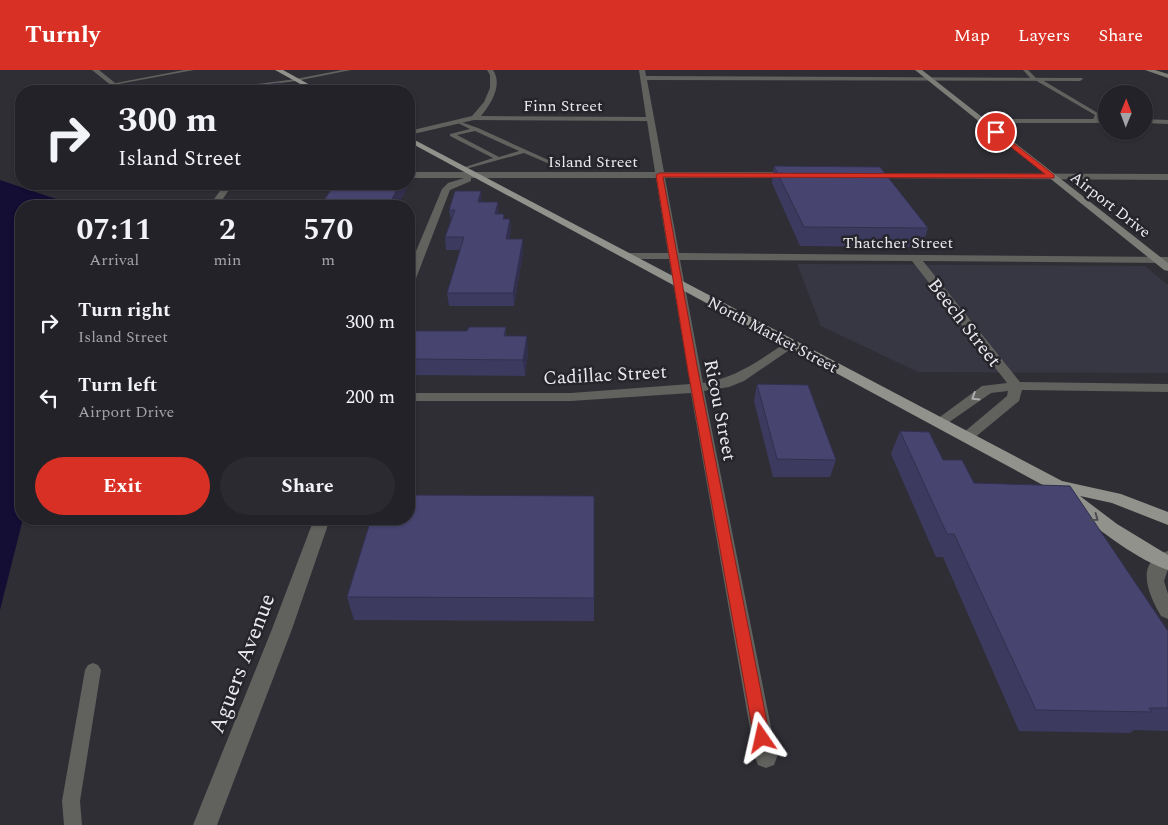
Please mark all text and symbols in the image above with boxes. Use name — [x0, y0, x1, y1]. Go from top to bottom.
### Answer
text: Turnly — [25, 17, 100, 53]
text: Map — [954, 22, 990, 49]
text: Layers — [1018, 22, 1070, 49]
text: Share — [1098, 22, 1143, 49]
north arrow — [1098, 85, 1152, 140]
map controls — [1098, 85, 1153, 140]
text: 300 m — [118, 94, 217, 147]
street label: Finn Street — [523, 94, 603, 118]
icon: right — [35, 105, 100, 170]
pin — [975, 111, 1017, 153]
icon: arrive — [982, 118, 1010, 146]
text: Island Street — [118, 142, 242, 175]
street label: Island Street — [548, 150, 638, 174]
street label: Airport Drive — [1065, 166, 1156, 244]
text: 07:11 — [77, 207, 152, 253]
text: 2 — [219, 207, 236, 253]
text: 570 — [303, 207, 353, 253]
street label: Thatcher Street — [843, 231, 954, 255]
text: Arrival — [89, 248, 139, 272]
text: min — [213, 248, 241, 272]
text: m — [321, 248, 335, 272]
street label: Beech Street — [920, 272, 1008, 374]
street label: North Market Street — [703, 290, 842, 379]
text: Turn right — [78, 296, 171, 325]
text: 300 m — [345, 308, 395, 337]
icon: right — [35, 309, 63, 337]
text: Island Street — [78, 325, 168, 349]
street label: Ricou Street — [695, 357, 744, 464]
street label: Cadillac Street — [542, 358, 668, 393]
text: Turn left — [78, 371, 157, 400]
text: 200 m — [345, 383, 395, 412]
icon: left — [35, 384, 63, 412]
one-way arrow — [971, 390, 980, 400]
text: Airport Drive — [78, 400, 174, 424]
button: Exit — [35, 457, 210, 515]
button: Share — [220, 457, 395, 515]
one-way arrow — [1089, 512, 1098, 520]
street label: Aguers Avenue — [201, 589, 284, 738]
position arrow — [735, 711, 787, 763]

